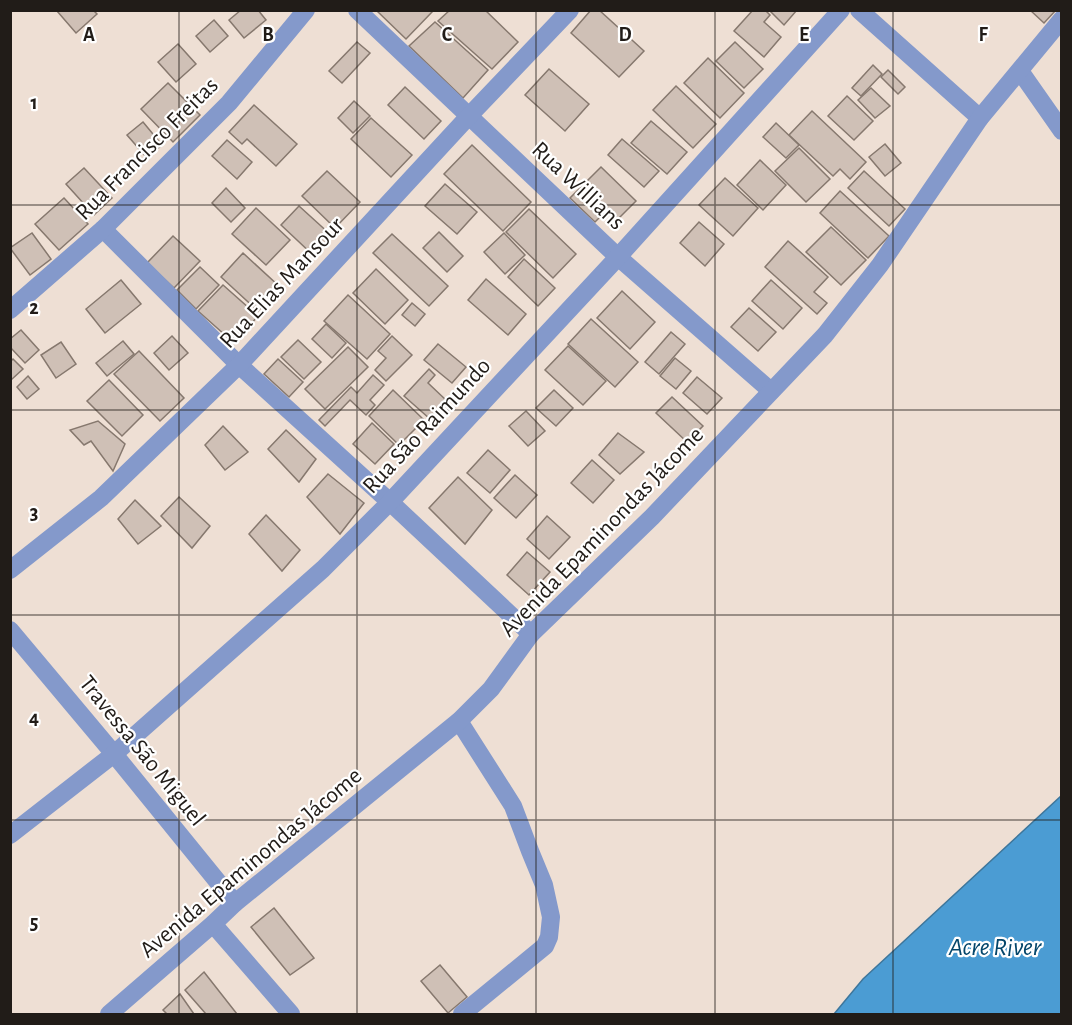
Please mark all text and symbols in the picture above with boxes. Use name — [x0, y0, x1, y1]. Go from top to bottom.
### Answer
text: A — [83, 25, 95, 45]
text: B — [262, 25, 274, 45]
text: C — [442, 25, 453, 45]
text: D — [618, 25, 632, 45]
text: E — [799, 25, 809, 45]
text: F — [978, 25, 988, 45]
street label: Rua Francisco Freitas — [71, 73, 223, 225]
text: 1 — [30, 93, 38, 113]
street label: Rua Willians — [527, 137, 629, 235]
street label: Rua Elias Mansour — [215, 213, 349, 353]
text: 2 — [29, 298, 39, 318]
street label: Rua São Raimundo — [358, 354, 496, 498]
street label: Avenida Epaminondas Jácome — [496, 422, 708, 642]
text: 3 — [30, 503, 38, 523]
street label: Travessa São Miguel — [74, 671, 210, 831]
text: 4 — [29, 708, 39, 728]
street label: Avenida Epaminondas Jácome — [136, 763, 366, 963]
text: 5 — [30, 913, 38, 933]
water label: Acre River — [948, 934, 1043, 960]

